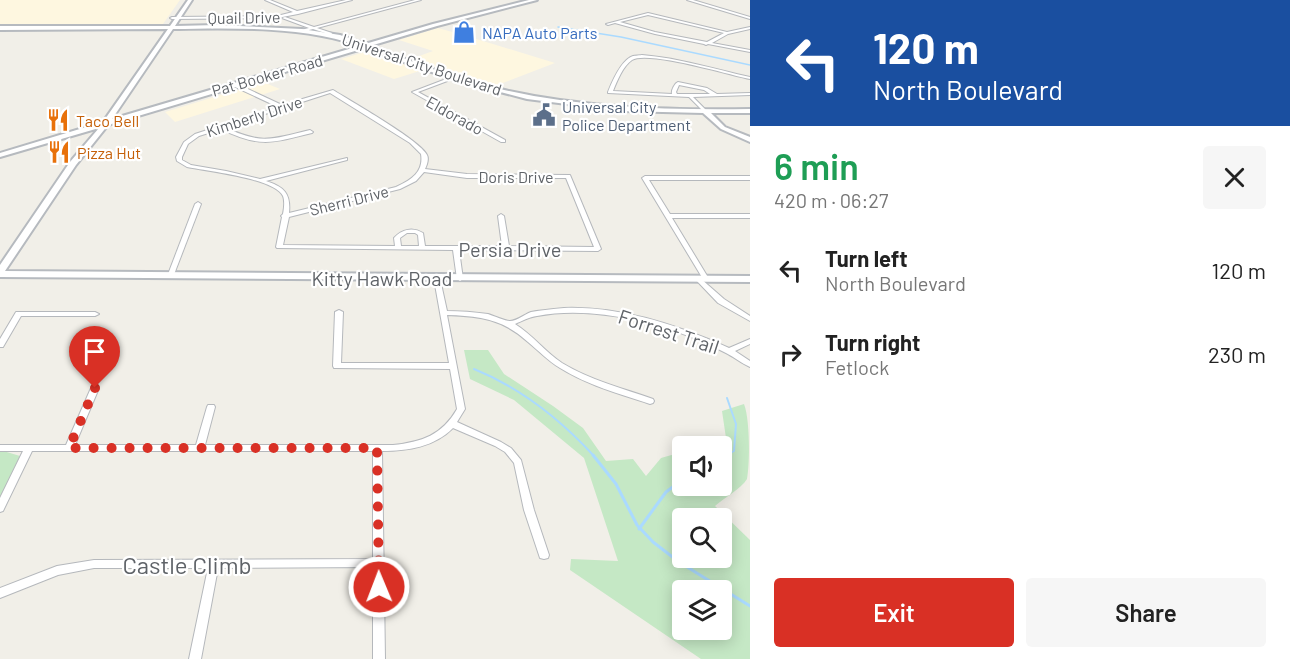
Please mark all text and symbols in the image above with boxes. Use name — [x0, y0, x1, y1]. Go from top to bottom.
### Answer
street label: Quail Drive — [208, 7, 280, 27]
shop icon: NAPA Auto Parts — [451, 19, 477, 45]
text: 120 m — [873, 22, 979, 72]
place label: NAPA Auto Parts — [482, 23, 598, 42]
icon: left — [774, 24, 852, 102]
street label: Universal City Boulevard — [340, 29, 504, 99]
street label: Pat Booker Road — [209, 50, 325, 100]
text: North Boulevard — [873, 73, 1063, 105]
street label: Kimberly Drive — [204, 92, 304, 140]
street label: Eldorado — [423, 92, 487, 138]
place label: Universal City Police Department — [562, 97, 691, 134]
public building icon: Universal City Police Department — [531, 102, 557, 128]
restaurant icon: Taco Bell — [45, 107, 71, 133]
place label: Taco Bell — [76, 111, 139, 130]
restaurant icon: Pizza Hut — [46, 139, 72, 165]
place label: Pizza Hut — [77, 143, 141, 162]
text: 6 min — [774, 144, 859, 187]
button: close — [1203, 146, 1266, 209]
street label: Doris Drive — [478, 167, 554, 186]
street label: Sherri Drive — [307, 181, 391, 219]
text: 420 m · 06:27 — [774, 188, 888, 212]
street label: Persia Drive — [459, 237, 561, 261]
text: Turn left — [825, 245, 908, 271]
icon: left — [774, 254, 807, 287]
text: 120 m — [1211, 257, 1266, 283]
street label: Kitty Hawk Road — [312, 266, 452, 290]
text: North Boulevard — [825, 271, 966, 295]
street label: Forrest Trail — [615, 303, 723, 359]
pin — [69, 326, 120, 388]
text: Turn right — [825, 329, 920, 355]
icon: arrive — [78, 335, 111, 368]
icon: right — [774, 338, 807, 371]
text: 230 m — [1208, 341, 1266, 367]
text: Fetlock — [825, 355, 889, 379]
map controls — [672, 436, 732, 640]
button: sound — [672, 436, 732, 496]
button: search — [672, 508, 732, 568]
street label: Castle Climb — [122, 550, 252, 579]
position arrow — [347, 555, 411, 619]
button: Exit — [774, 578, 1014, 647]
button: Share — [1026, 578, 1266, 647]
button: layers — [672, 580, 732, 640]

